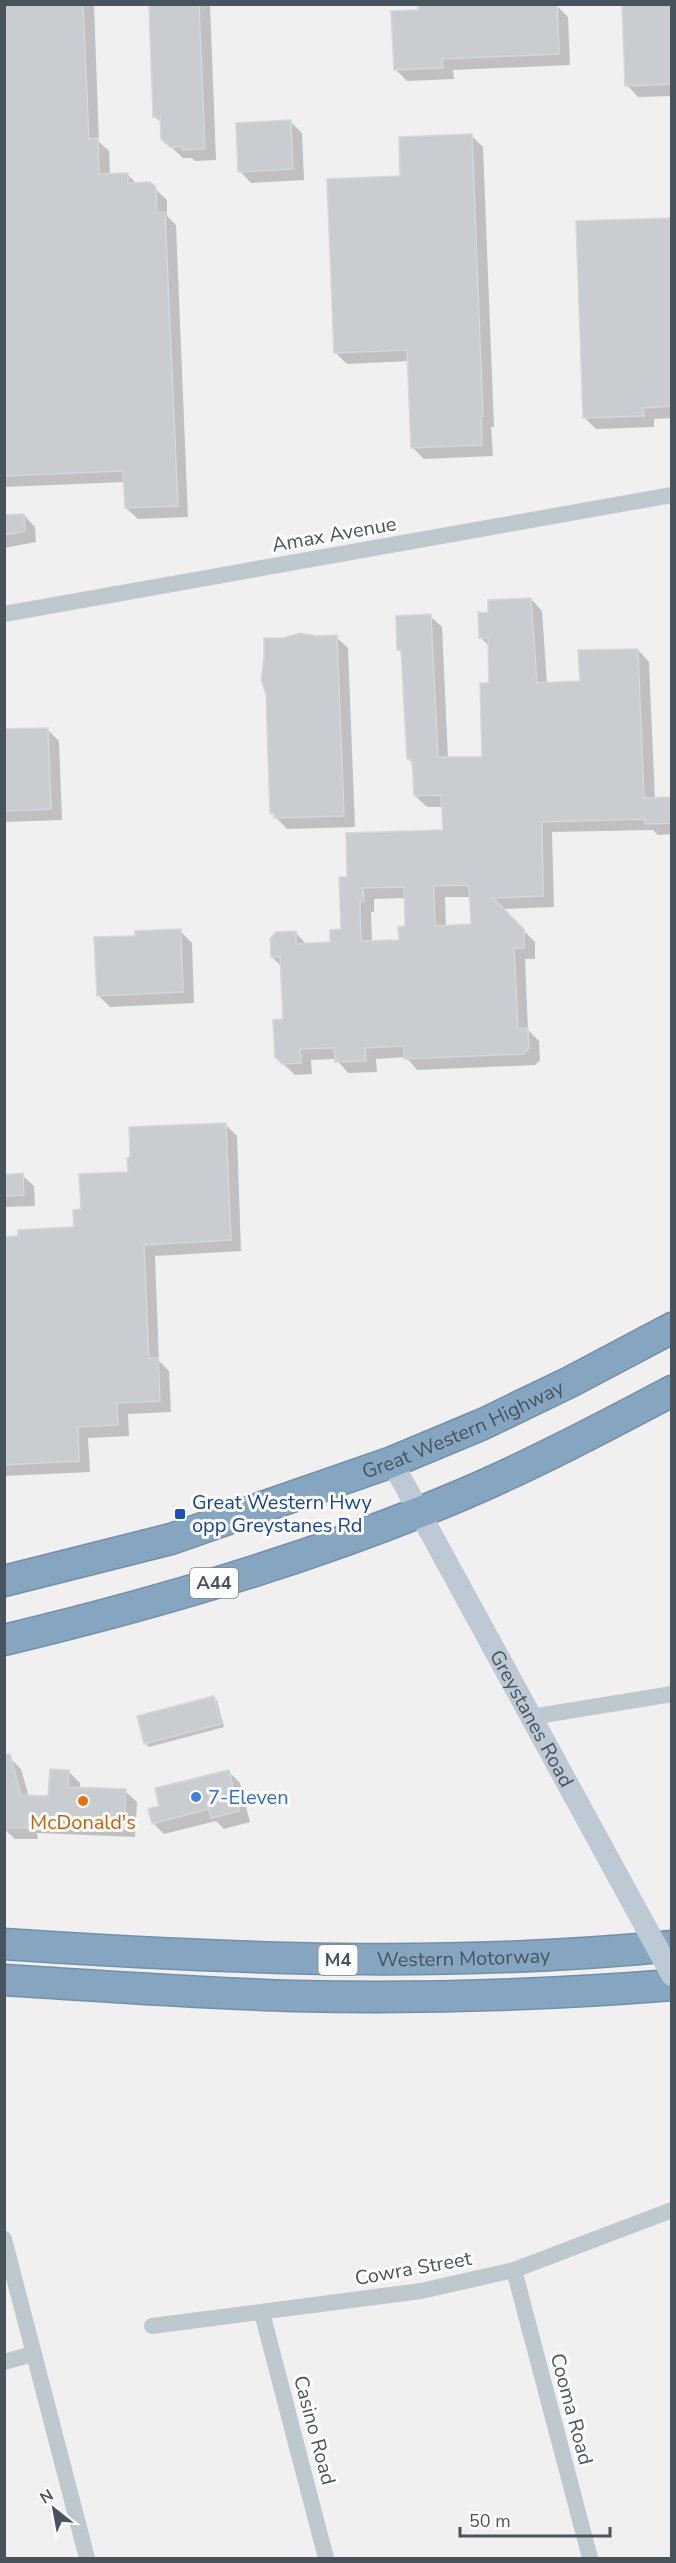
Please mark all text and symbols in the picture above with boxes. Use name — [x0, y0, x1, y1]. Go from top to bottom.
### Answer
street label: Amax Avenue — [270, 510, 398, 559]
street label: Great Western Highway — [358, 1374, 569, 1485]
place label: Great Western Hwy opp Greystanes Rd — [192, 1489, 373, 1539]
marker: Great Western Hwy opp Greystanes Rd — [173, 1507, 187, 1521]
road number: A44 — [190, 1568, 238, 1598]
street label: Greystanes Road — [483, 1645, 580, 1792]
place label: 7-Eleven — [208, 1784, 289, 1811]
marker: 7-Eleven — [189, 1790, 203, 1804]
marker: McDonald's — [76, 1794, 90, 1808]
place label: McDonald's — [30, 1809, 136, 1836]
street label: Western Motorway — [377, 1942, 552, 1973]
road number: M4 — [318, 1945, 358, 1975]
street label: Cowra Street — [353, 2245, 474, 2292]
street label: Cooma Road — [544, 2350, 599, 2468]
street label: Casino Road — [287, 2372, 342, 2488]
north arrow — [24, 2479, 84, 2539]
text: N — [36, 2484, 58, 2510]
scale bar — [460, 2500, 610, 2538]
text: 50 m — [469, 2509, 511, 2533]

